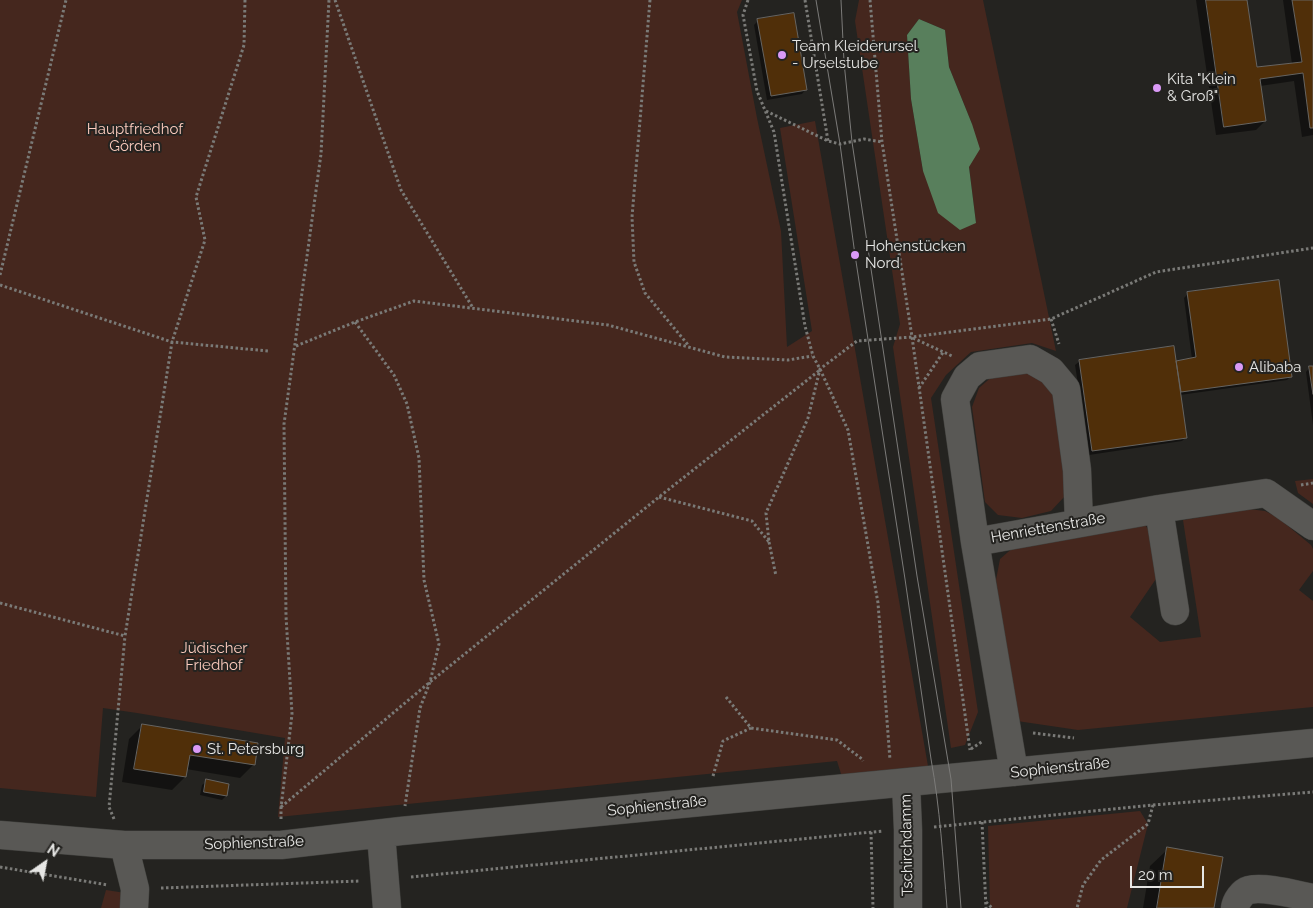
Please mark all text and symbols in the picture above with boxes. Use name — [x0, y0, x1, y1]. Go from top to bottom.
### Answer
place label: Team Kleiderursel - Urselstube — [792, 37, 918, 72]
marker: Team Kleiderursel - Urselstube — [776, 49, 788, 61]
place label: Kita "Klein & Groß" — [1167, 70, 1236, 105]
marker: Kita "Klein & Groß" — [1151, 82, 1163, 94]
park label: Hauptfriedhof Görden — [87, 120, 183, 155]
place label: Hohenstücken Nord — [865, 237, 966, 272]
marker: Hohenstücken Nord — [849, 249, 861, 261]
place label: Alibaba — [1249, 358, 1301, 376]
marker: Alibaba — [1233, 361, 1245, 373]
street label: Henriettenstraße — [989, 509, 1107, 547]
park label: Jüdischer Friedhof — [181, 639, 247, 674]
place label: St. Petersburg — [207, 740, 304, 758]
marker: St. Petersburg — [191, 743, 203, 755]
street label: Sophienstraße — [1010, 754, 1110, 782]
street label: Sophienstraße — [607, 792, 707, 820]
street label: Tschirchdamm — [897, 794, 917, 896]
street label: Sophienstraße — [204, 832, 304, 854]
north arrow — [20, 838, 70, 888]
text: N — [44, 841, 62, 860]
scale bar — [1133, 856, 1207, 888]
text: 20 m — [1138, 866, 1173, 884]

